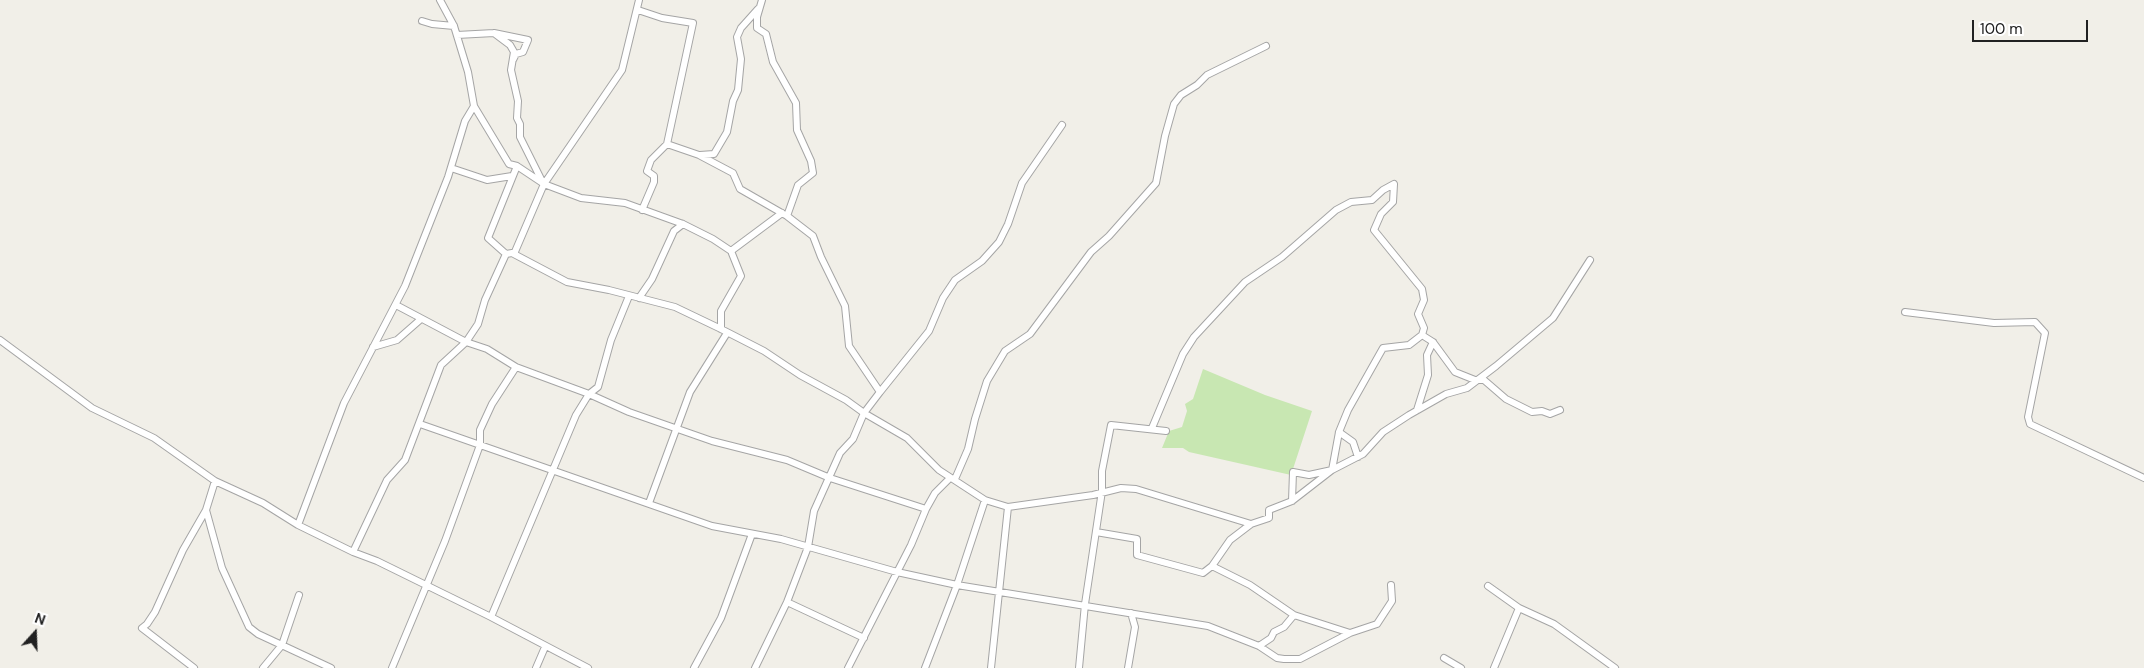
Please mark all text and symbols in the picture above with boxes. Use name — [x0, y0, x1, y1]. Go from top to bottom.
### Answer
scale bar — [1974, 10, 2090, 42]
text: 100 m — [1980, 19, 2023, 39]
north arrow — [10, 608, 60, 658]
text: N — [32, 609, 48, 629]

